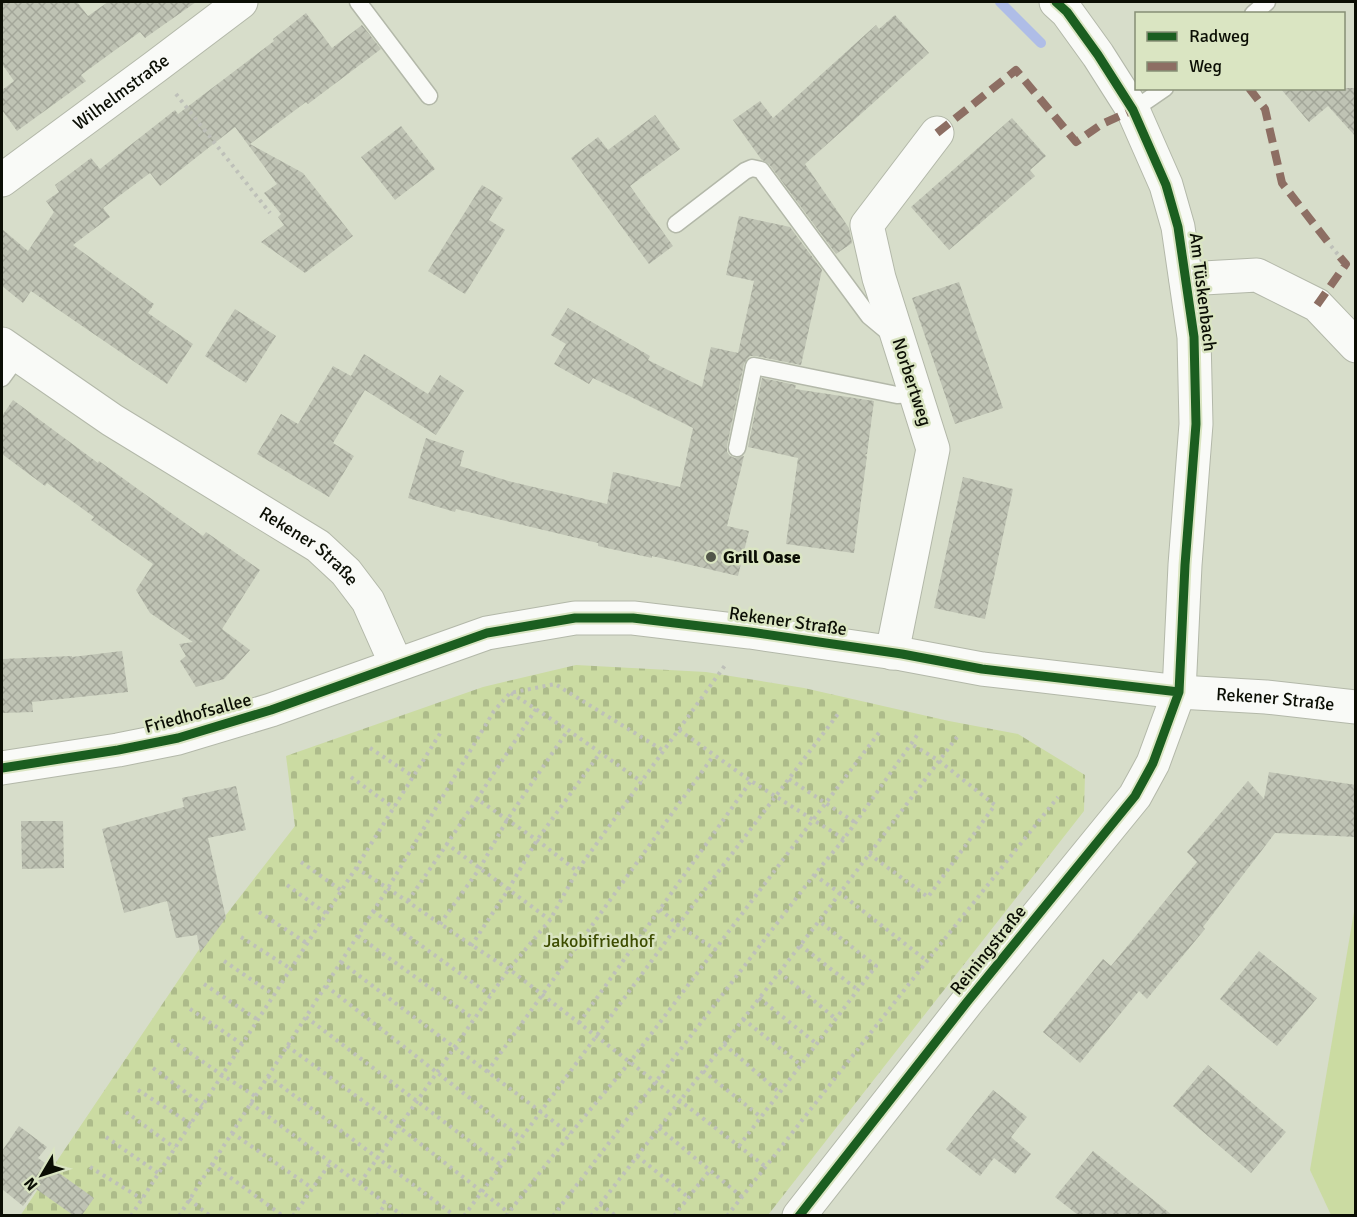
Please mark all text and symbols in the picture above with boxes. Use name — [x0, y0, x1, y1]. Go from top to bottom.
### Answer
legend — [1135, 12, 1345, 90]
text: Radweg — [1189, 25, 1250, 47]
street label: Wilhelmstraße — [69, 49, 173, 135]
text: Weg — [1189, 55, 1222, 77]
street label: Am Tüskenbach — [1185, 231, 1221, 353]
street label: Norbertweg — [887, 335, 937, 429]
street label: Rekener Straße — [255, 502, 363, 590]
place label: Grill Oase — [723, 546, 801, 568]
marker: Grill Oase — [704, 550, 718, 564]
street label: Rekener Straße — [728, 602, 848, 640]
street label: Rekener Straße — [1215, 683, 1336, 716]
street label: Friedhofsallee — [142, 688, 254, 738]
street label: Reiningstraße — [945, 901, 1031, 999]
park label: Jakobifriedhof — [544, 930, 655, 952]
north arrow — [12, 1145, 72, 1205]
text: N — [20, 1173, 42, 1194]

